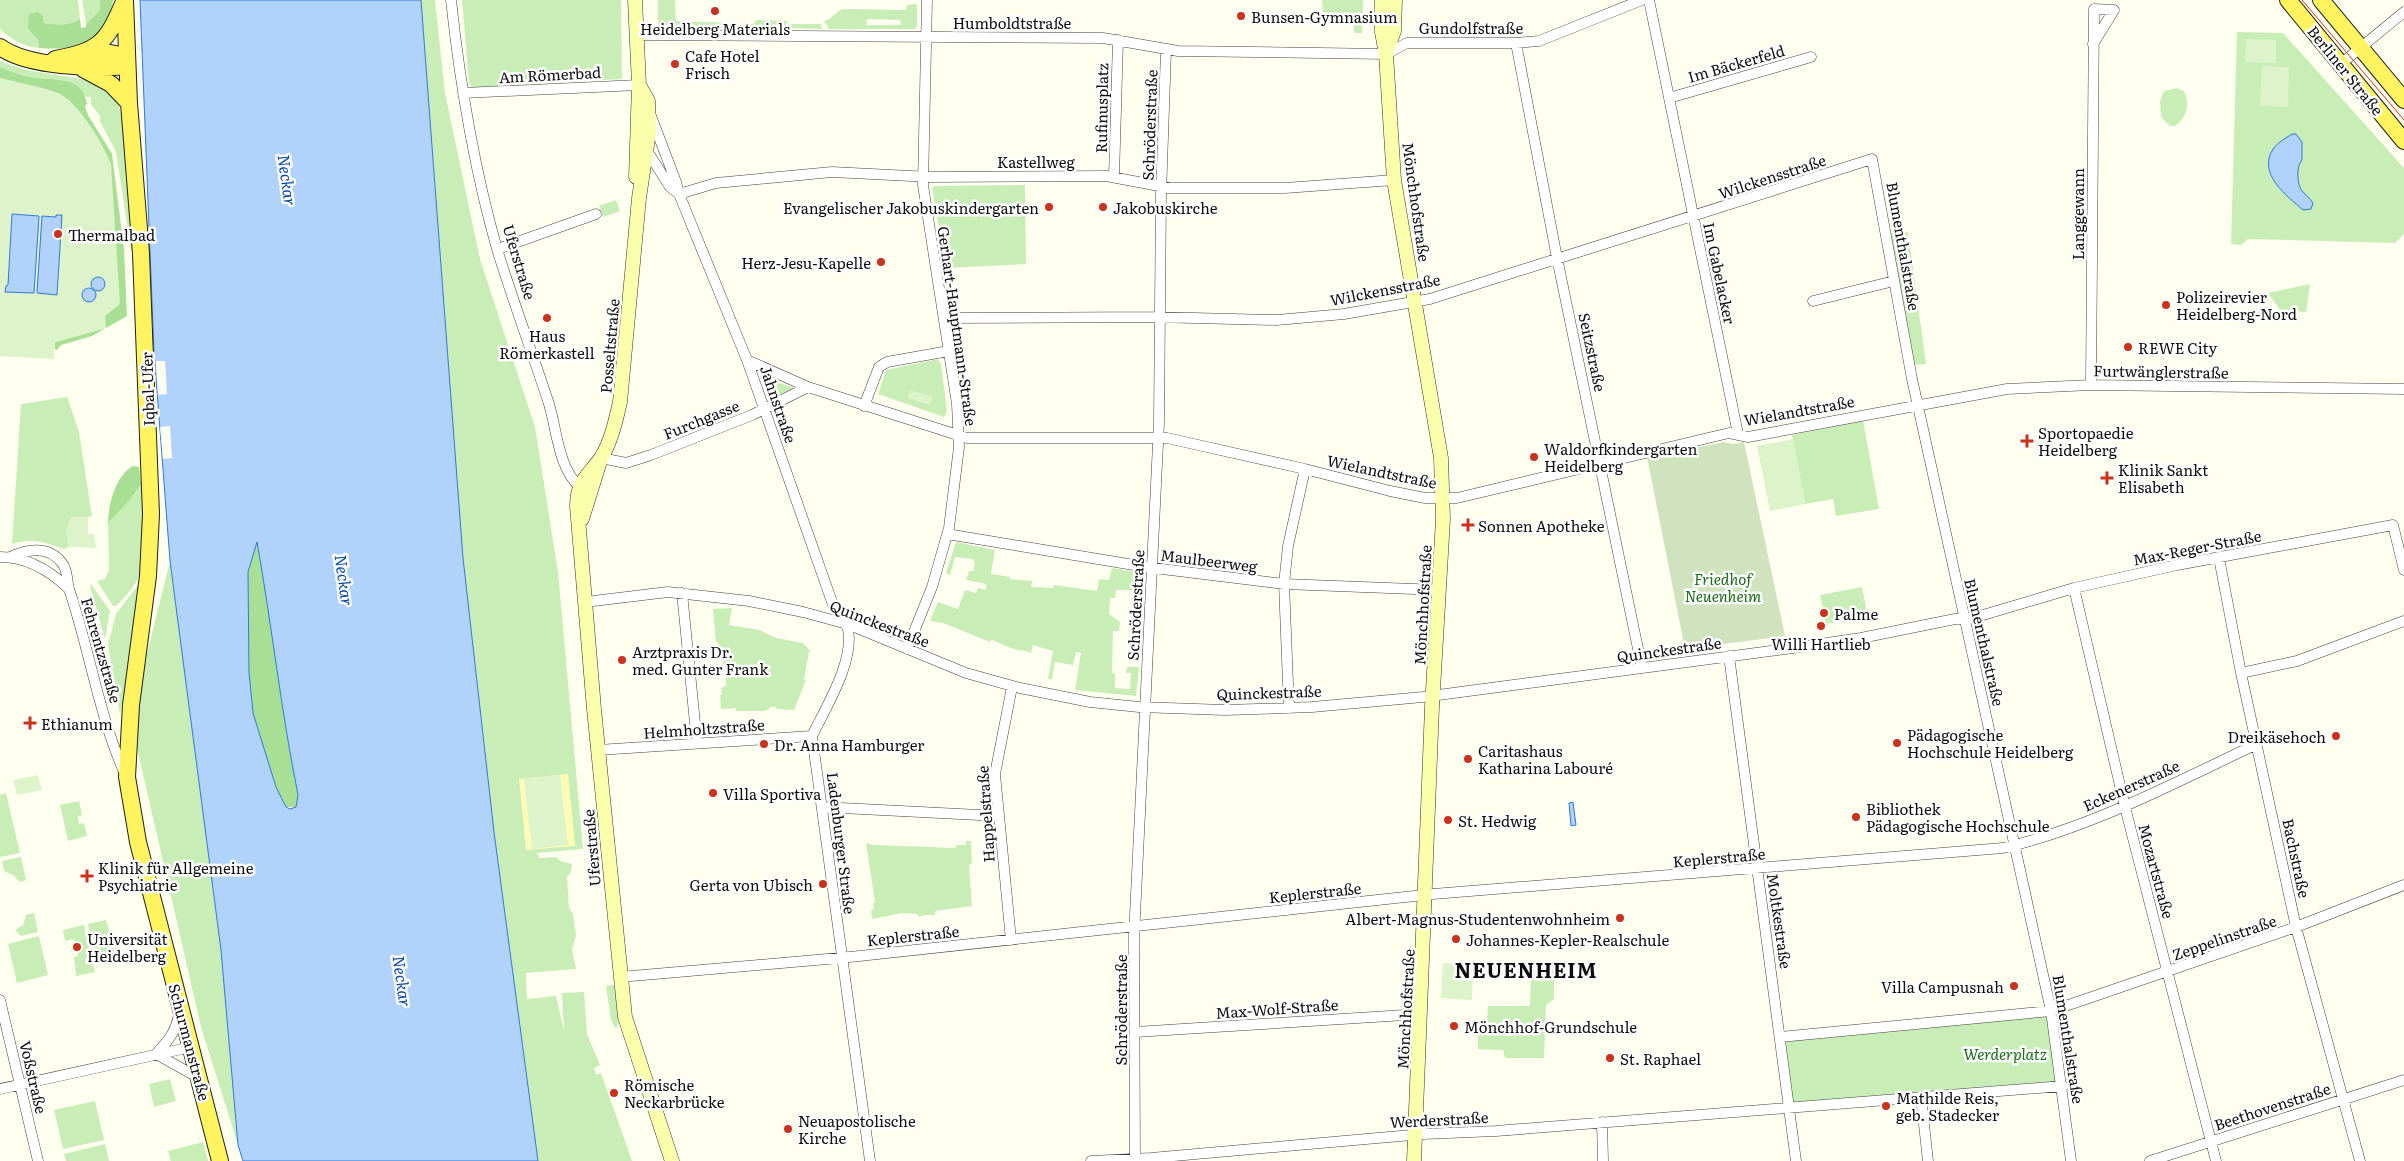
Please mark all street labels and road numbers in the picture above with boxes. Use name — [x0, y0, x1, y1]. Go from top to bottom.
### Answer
street label: Humboldtstraße — [953, 11, 1072, 34]
street label: Gundolfstraße — [1419, 16, 1523, 39]
street label: Berliner Straße — [2303, 20, 2390, 120]
street label: Im Bäckerfeld — [1685, 38, 1787, 88]
street label: Am Römerbad — [498, 60, 602, 88]
street label: Rufinusplatz — [1089, 63, 1113, 153]
street label: Schröderstraße — [1136, 69, 1162, 181]
street label: Mönchhofstraße — [1397, 141, 1437, 263]
street label: Wilckensstraße — [1715, 148, 1829, 204]
street label: Kastellweg — [997, 150, 1076, 173]
street label: Langgewann — [2066, 168, 2089, 260]
street label: Blumenthalstraße — [1881, 180, 1927, 312]
street label: Im Gabelacker — [1698, 220, 1742, 326]
street label: Uferstraße — [498, 222, 542, 303]
street label: Gerhart-Hauptmann-Straße — [933, 225, 983, 428]
street label: Wilckensstraße — [1328, 267, 1442, 311]
street label: Posseltstraße — [593, 298, 625, 394]
street label: Seitzstraße — [1573, 310, 1613, 394]
street label: Iqbal-Ufer — [134, 352, 160, 426]
street label: Furtwänglerstraße — [2093, 358, 2229, 384]
street label: Jahnstraße — [755, 362, 803, 446]
street label: Wielandtstraße — [1742, 389, 1856, 431]
street label: Furchgasse — [660, 393, 743, 445]
street label: Wielandtstraße — [1325, 448, 1439, 494]
street label: Max-Reger-Straße — [2131, 523, 2263, 571]
street label: Maulbeerweg — [1159, 543, 1259, 577]
street label: Mönchhofstraße — [1407, 544, 1437, 666]
street label: Schröderstraße — [1121, 549, 1149, 661]
street label: Blumenthalstraße — [1959, 576, 2011, 708]
street label: Quinckestraße — [827, 593, 933, 653]
street label: Fehrentzstraße — [76, 595, 128, 706]
street label: Quinckestraße — [1615, 630, 1723, 668]
street label: Quinckestraße — [1216, 679, 1322, 705]
street label: Helmholtzstraße — [643, 712, 766, 744]
street label: Eckenerstraße — [2079, 753, 2183, 817]
street label: Happelstraße — [970, 765, 1000, 863]
street label: Ladenburger Straße — [822, 771, 862, 915]
street label: Uferstraße — [576, 808, 606, 888]
street label: Bachstraße — [2277, 816, 2317, 900]
street label: Mozartstraße — [2133, 821, 2181, 921]
street label: Keplerstraße — [1672, 841, 1766, 872]
street label: Moltkestraße — [1762, 872, 1798, 970]
street label: Keplerstraße — [1268, 876, 1363, 908]
street label: Zeppelinstraße — [2169, 908, 2279, 966]
street label: Keplerstraße — [866, 919, 961, 951]
street label: Mönchhofstraße — [1390, 948, 1420, 1070]
street label: Schröderstraße — [1109, 954, 1132, 1066]
street label: Blumenthalstraße — [2047, 973, 2091, 1105]
street label: Schurmanstraße — [163, 981, 217, 1103]
street label: Max-Wolf-Straße — [1215, 992, 1339, 1024]
street label: Voßstraße — [14, 1038, 54, 1116]
street label: Beethovenstraße — [2211, 1076, 2333, 1136]
street label: Werderstraße — [1389, 1105, 1489, 1133]

